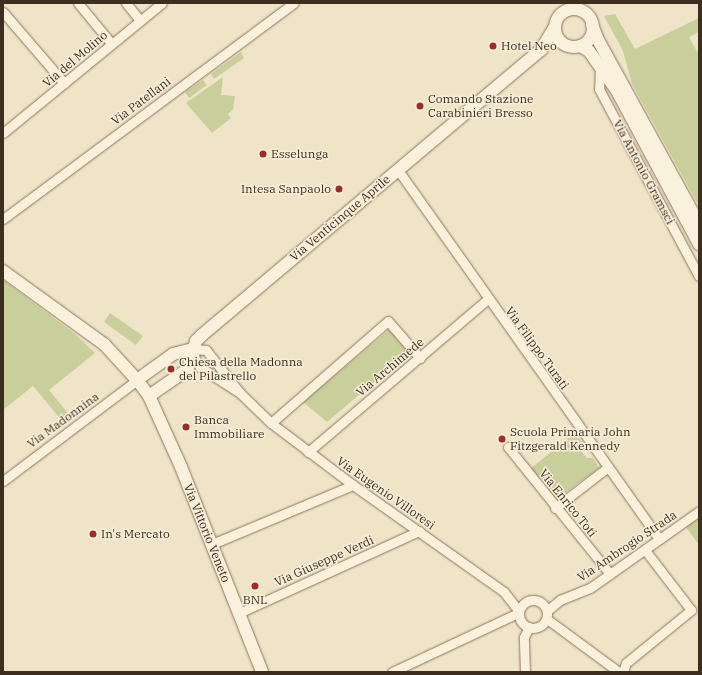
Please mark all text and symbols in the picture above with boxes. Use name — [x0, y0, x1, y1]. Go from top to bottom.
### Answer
street label: Via del Molino — [40, 28, 110, 90]
place label: Hotel Neo — [501, 39, 557, 53]
marker: Hotel Neo — [488, 41, 498, 51]
street label: Via Patellani — [109, 74, 173, 128]
place label: Comando Stazione Carabinieri Bresso — [428, 92, 534, 120]
marker: Comando Stazione Carabinieri Bresso — [415, 101, 425, 111]
street label: Via Antonio Gramsci — [610, 117, 678, 227]
place label: Esselunga — [271, 147, 329, 161]
marker: Esselunga — [258, 149, 268, 159]
street label: Via Venticinque Aprile — [287, 172, 393, 264]
place label: Intesa Sanpaolo — [241, 182, 331, 196]
marker: Intesa Sanpaolo — [334, 184, 344, 194]
street label: Via Filippo Turati — [502, 304, 572, 392]
street label: Via Archimede — [353, 335, 427, 399]
place label: Chiesa della Madonna del Pilastrello — [179, 355, 303, 383]
marker: Chiesa della Madonna del Pilastrello — [166, 364, 176, 374]
street label: Via Madonnina — [24, 389, 102, 451]
place label: Banca Immobiliare — [194, 413, 264, 441]
marker: Banca Immobiliare — [181, 422, 191, 432]
place label: Scuola Primaria John Fitzgerald Kennedy — [510, 425, 631, 453]
marker: Scuola Primaria John Fitzgerald Kennedy — [497, 434, 507, 444]
street label: Via Eugenio Villoresi — [334, 454, 438, 532]
street label: Via Enrico Toti — [536, 466, 600, 540]
street label: Via Vittorio Veneto — [181, 482, 233, 584]
street label: Via Ambrogio Strada — [575, 507, 679, 585]
place label: In's Mercato — [101, 527, 170, 541]
marker: In's Mercato — [88, 529, 98, 539]
street label: Via Giuseppe Verdi — [272, 533, 376, 589]
marker: BNL — [250, 581, 260, 591]
place label: BNL — [243, 593, 267, 607]

